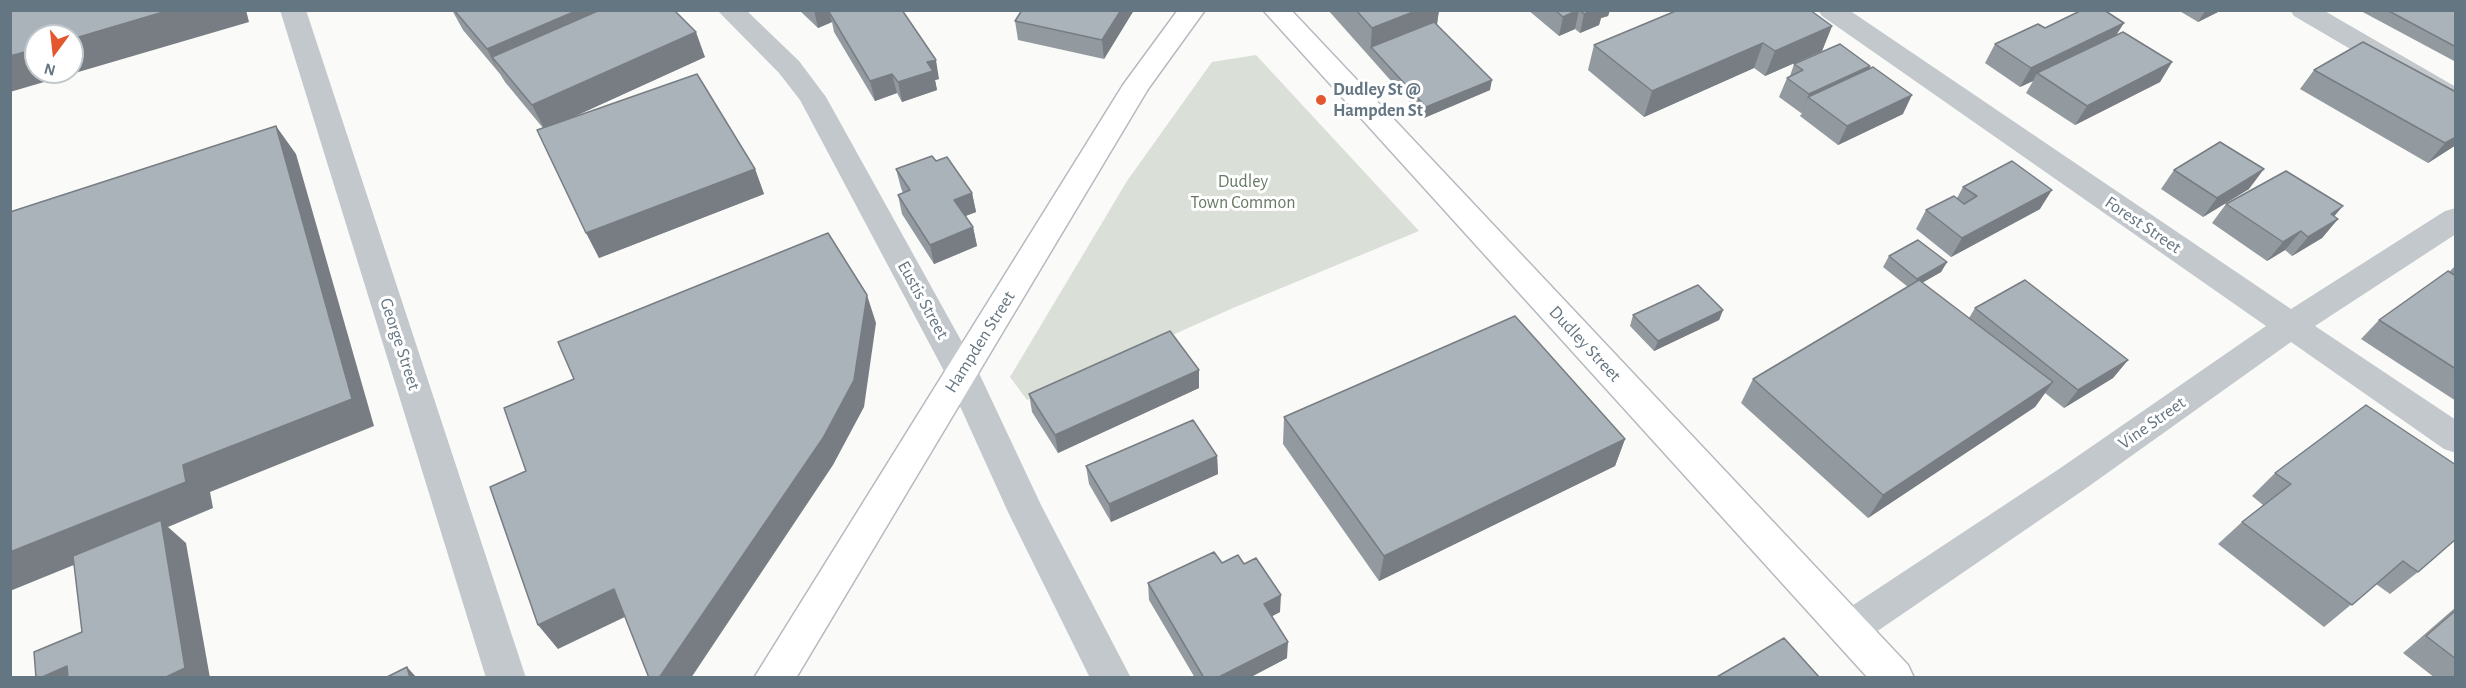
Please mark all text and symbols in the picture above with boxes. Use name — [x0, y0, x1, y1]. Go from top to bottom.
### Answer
north arrow — [24, 24, 84, 84]
text: N — [42, 60, 57, 79]
place label: Dudley St @ Hampden St — [1333, 79, 1423, 122]
marker: Dudley St @ Hampden St — [1314, 93, 1328, 107]
park label: Dudley Town Common — [1191, 171, 1295, 213]
street label: Forest Street — [2101, 192, 2185, 258]
street label: Eustis Street — [893, 257, 953, 343]
street label: Hampden Street — [940, 287, 1020, 397]
street label: George Street — [375, 295, 425, 393]
street label: Dudley Street — [1544, 302, 1626, 386]
street label: Vine Street — [2114, 392, 2190, 454]

